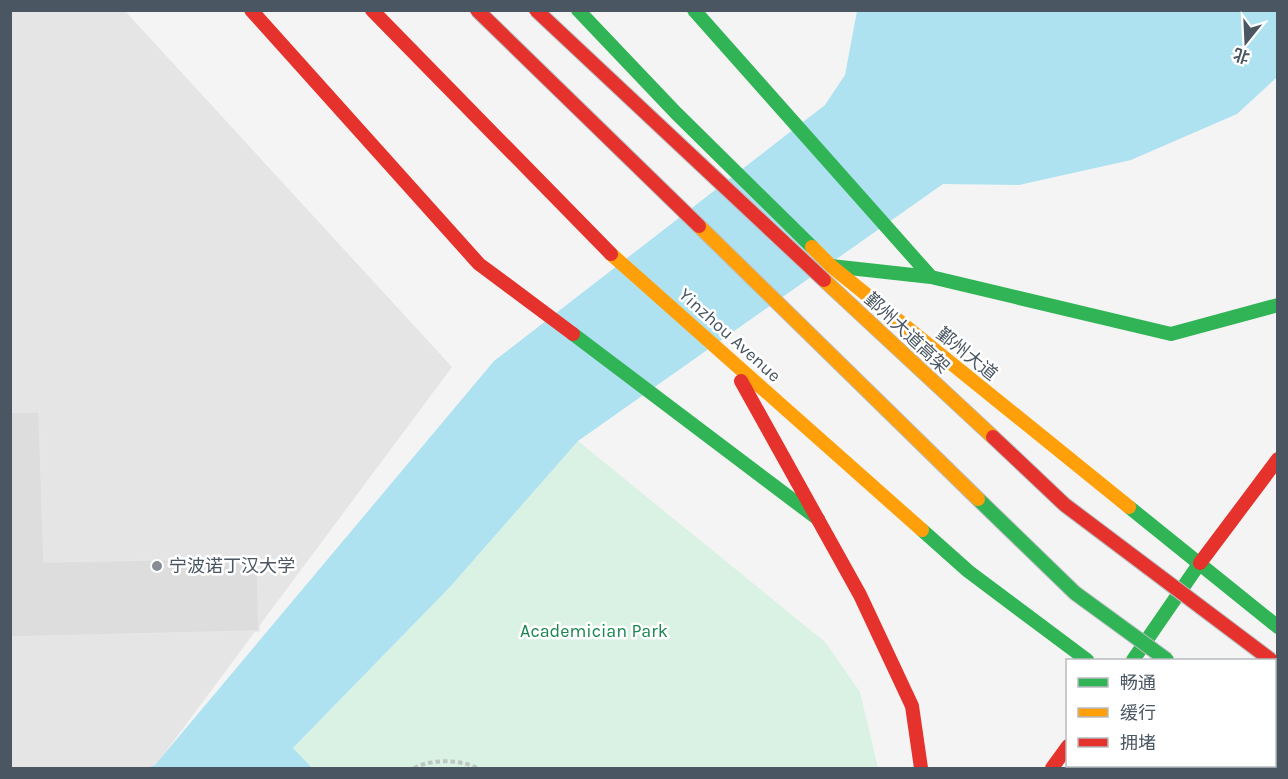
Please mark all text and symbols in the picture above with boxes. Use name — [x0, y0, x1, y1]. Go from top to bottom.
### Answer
north arrow — [1216, 12, 1276, 72]
text: 北 — [1231, 44, 1252, 67]
street label: Yinzhou Avenue — [674, 283, 786, 387]
street label: 鄞州大道高架 — [860, 288, 954, 378]
street label: 鄞州大道 — [932, 323, 1002, 385]
place label: 宁波诺丁汉大学 — [169, 555, 295, 577]
marker: 宁波诺丁汉大学 — [150, 559, 164, 573]
park label: Academician Park — [520, 620, 668, 642]
legend — [1066, 659, 1276, 767]
text: 畅通 — [1120, 672, 1156, 694]
text: 缓行 — [1120, 702, 1156, 724]
text: 拥堵 — [1120, 732, 1156, 754]

